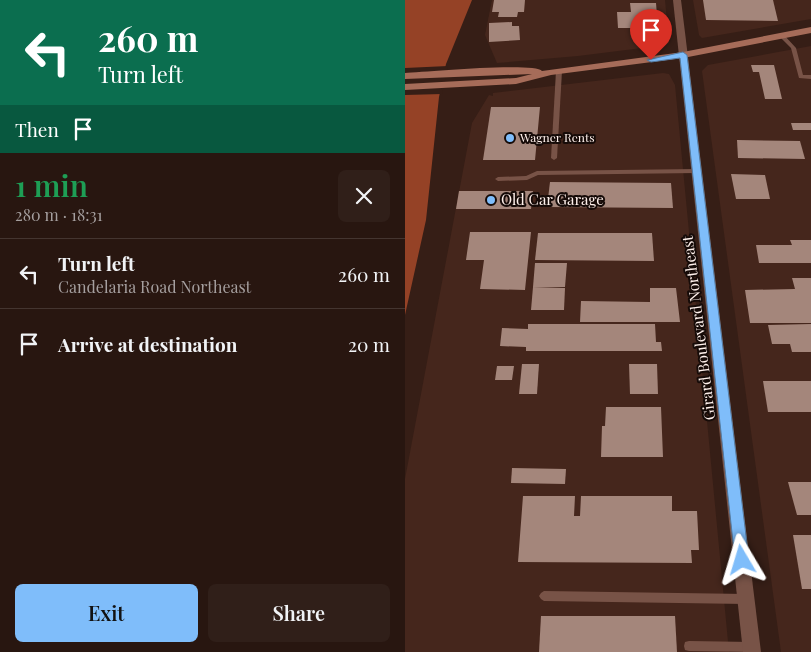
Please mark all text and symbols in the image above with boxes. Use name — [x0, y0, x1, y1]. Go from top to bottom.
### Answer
pin — [630, 9, 672, 60]
text: 260 m — [98, 14, 198, 61]
icon: arrive — [637, 16, 665, 44]
icon: left — [15, 20, 80, 85]
text: Turn left — [98, 59, 183, 89]
icon: arrive — [69, 115, 97, 143]
text: Then — [15, 116, 59, 142]
place label: Wagner Rents — [519, 129, 595, 145]
marker: Wagner Rents — [504, 132, 516, 144]
text: 1 min — [15, 165, 88, 205]
button: close — [338, 170, 390, 222]
place label: Old Car Garage — [501, 189, 604, 209]
marker: Old Car Garage — [485, 194, 497, 206]
text: 280 m · 18:31 — [15, 204, 103, 225]
street label: Girard Boulevard Northeast — [677, 234, 719, 422]
text: Turn left — [58, 250, 135, 276]
icon: left — [15, 260, 43, 288]
text: 260 m — [338, 261, 390, 287]
text: Candelaria Road Northeast — [58, 276, 251, 297]
icon: arrive — [15, 330, 43, 358]
text: Arrive at destination — [58, 331, 238, 357]
text: 20 m — [348, 331, 390, 357]
position arrow — [715, 533, 767, 585]
button: Exit — [15, 584, 198, 642]
button: Share — [208, 584, 390, 642]

